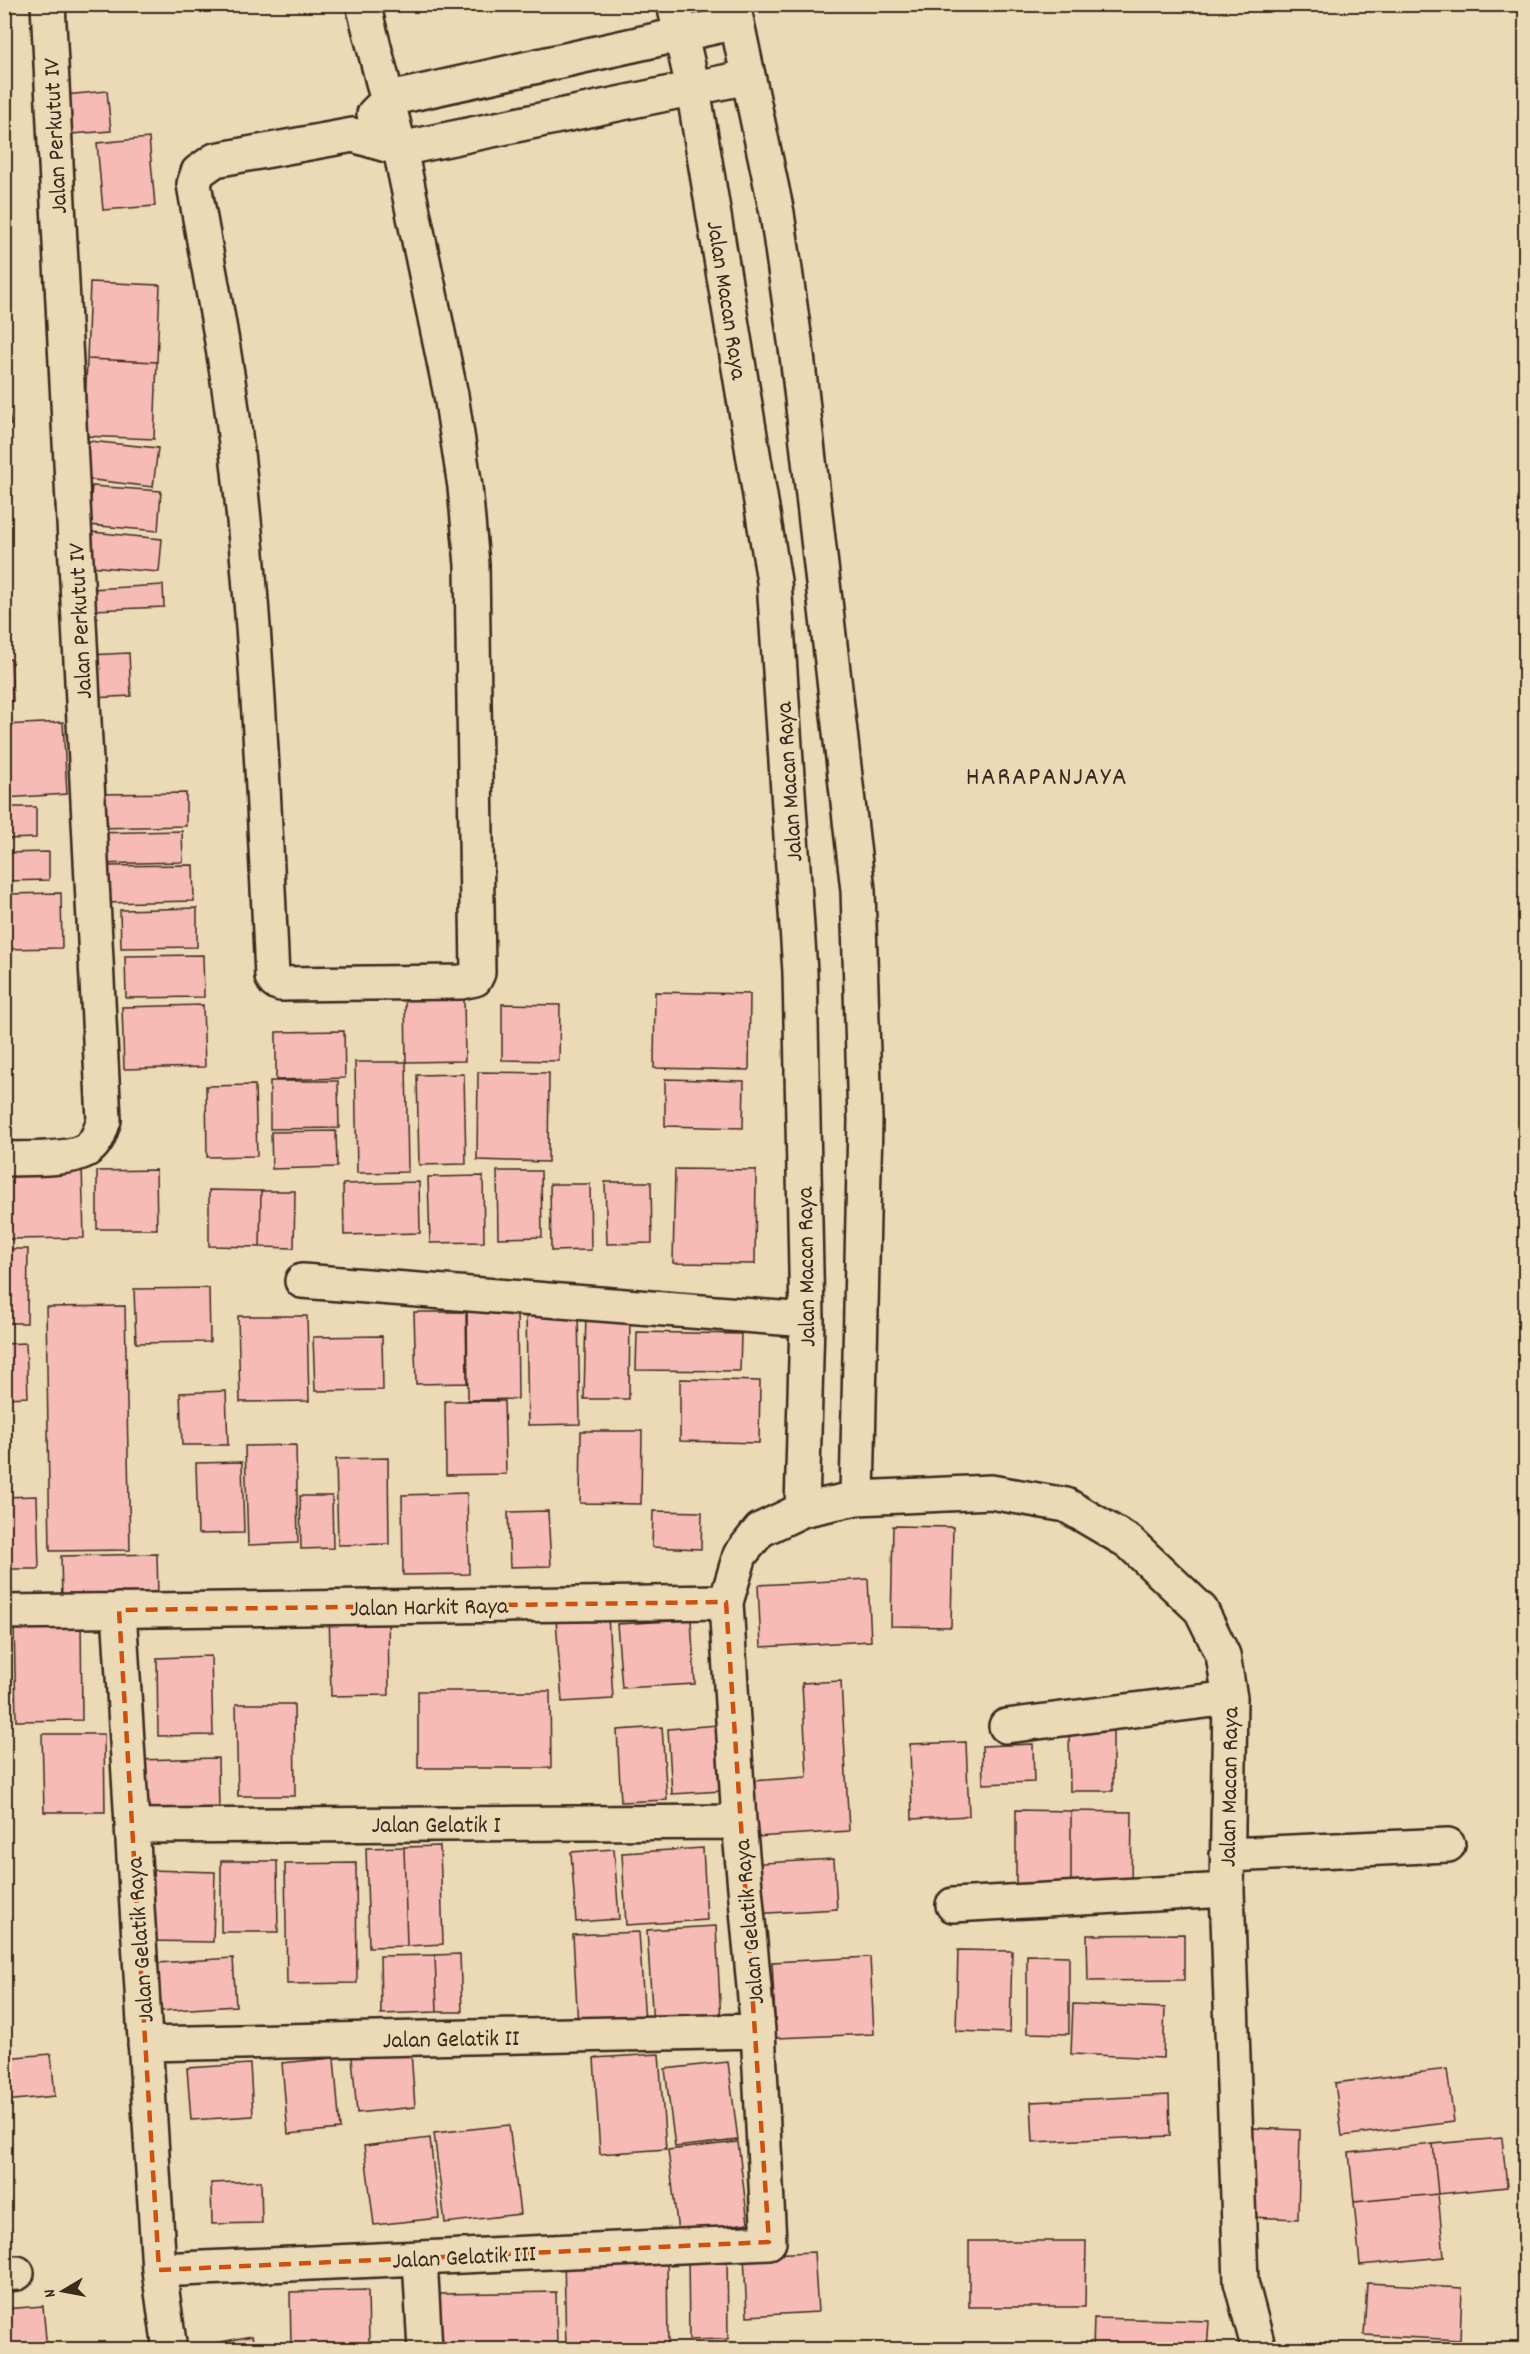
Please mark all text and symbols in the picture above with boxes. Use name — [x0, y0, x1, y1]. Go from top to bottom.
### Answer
street label: Jalan Perkutut IV — [36, 56, 78, 215]
street label: Jalan Macan Raya — [696, 219, 754, 383]
street label: Jalan Perkutut IV — [61, 541, 103, 700]
street label: Jalan Macan Raya — [768, 700, 814, 863]
district label: HARAPANJAYA — [966, 759, 1128, 798]
street label: Jalan Macan Raya — [790, 1186, 826, 1347]
street label: Jalan Harkit Raya — [350, 1591, 509, 1627]
street label: Jalan Macan Raya — [1213, 1706, 1249, 1867]
street label: Jalan Gelatik I — [371, 1810, 501, 1844]
street label: Jalan Gelatik Raya — [727, 1837, 775, 2006]
street label: Jalan Gelatik Raya — [119, 1855, 165, 2024]
street label: Jalan Gelatik II — [382, 2023, 520, 2059]
street label: Jalan Gelatik III — [391, 2238, 538, 2280]
north arrow — [33, 2261, 93, 2321]
text: N — [39, 2287, 63, 2299]

